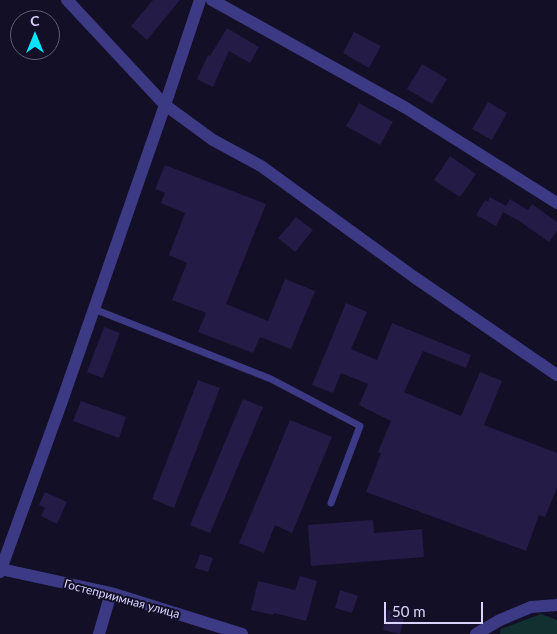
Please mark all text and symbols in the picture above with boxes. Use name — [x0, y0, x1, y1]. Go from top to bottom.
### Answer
north arrow — [10, 10, 60, 60]
text: С — [30, 12, 40, 29]
street label: Гостеприимная улица — [63, 577, 181, 621]
scale bar — [387, 592, 486, 624]
text: 50 m — [392, 602, 426, 620]

